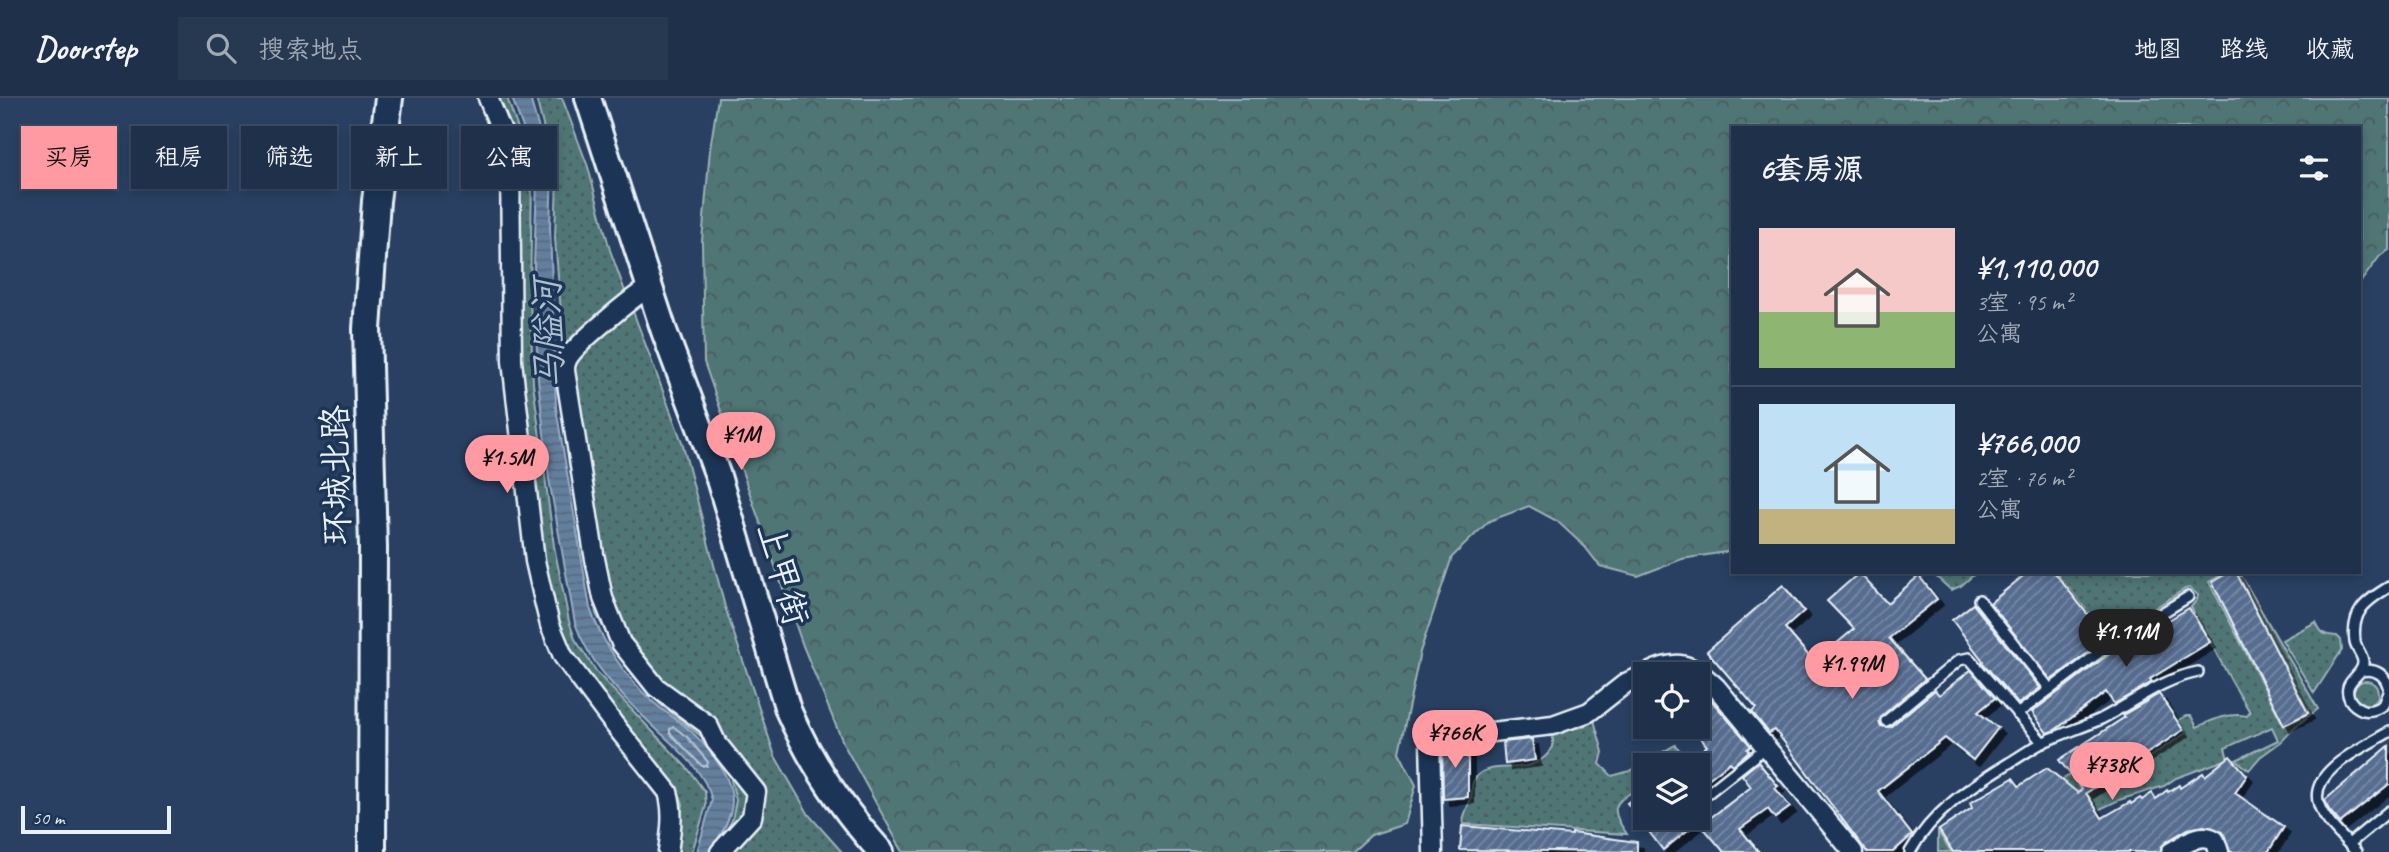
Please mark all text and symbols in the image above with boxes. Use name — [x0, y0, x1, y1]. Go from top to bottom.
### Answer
search box — [178, 17, 668, 80]
text: Doorstep — [35, 27, 136, 69]
icon: search — [202, 29, 240, 67]
text: 搜索地点 — [258, 33, 362, 66]
text: 地图 — [2134, 34, 2182, 64]
text: 路线 — [2220, 34, 2268, 64]
text: 收藏 — [2306, 34, 2354, 64]
chip: 买房 — [21, 126, 117, 189]
chip: 租房 — [131, 126, 227, 189]
chip: 筛选 — [241, 126, 337, 189]
chip: 新上 — [351, 126, 447, 189]
chip: 公寓 — [461, 126, 557, 189]
icon: filters — [2295, 149, 2333, 187]
text: 6套房源 — [1759, 150, 1863, 188]
text: ¥1,110,000 — [1976, 248, 2096, 286]
icon: home — [1815, 256, 1899, 340]
water label: 马隘河 — [522, 273, 573, 390]
text: 3室 · 95 m² — [1976, 288, 2071, 317]
text: 公寓 — [1976, 319, 2022, 348]
street label: 环城北路 — [312, 405, 360, 545]
pin: ¥1M — [707, 412, 775, 472]
text: ¥1M — [722, 420, 760, 449]
text: ¥766,000 — [1976, 424, 2078, 462]
icon: home — [1815, 432, 1899, 516]
pin: ¥1.5M — [458, 436, 556, 495]
text: ¥1.5M — [481, 443, 533, 472]
text: 2室 · 76 m² — [1976, 464, 2071, 493]
text: 公寓 — [1976, 495, 2022, 524]
street label: 上甲街 — [747, 517, 819, 631]
pin: ¥1.11M — [2069, 610, 2183, 669]
text: ¥1.11M — [2095, 617, 2157, 646]
pin: ¥1.99M — [1795, 642, 1909, 701]
text: ¥1.99M — [1821, 649, 1883, 678]
map controls — [1633, 662, 1710, 830]
button: locate — [1633, 662, 1710, 739]
pin: ¥766K — [1406, 710, 1504, 770]
text: ¥766K — [1428, 718, 1482, 747]
pin: ¥738K — [2063, 742, 2161, 802]
text: ¥738K — [2086, 750, 2139, 779]
button: layers — [1633, 753, 1710, 830]
scale bar — [21, 803, 172, 835]
text: 50 m — [32, 806, 64, 830]

